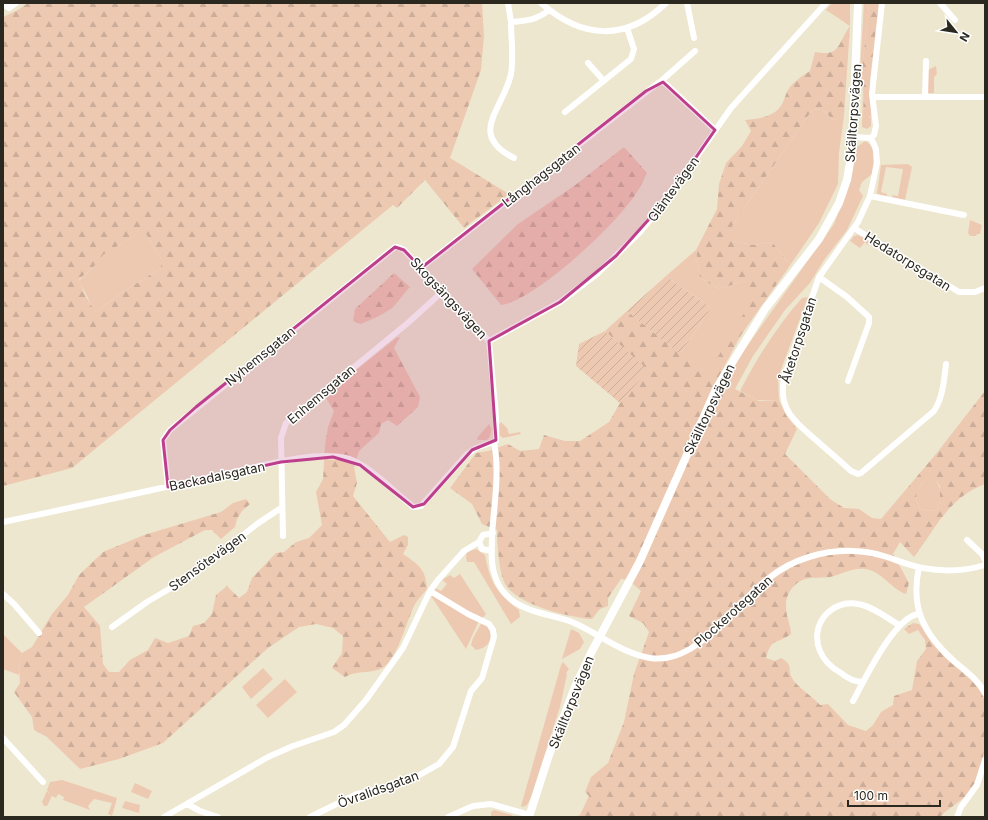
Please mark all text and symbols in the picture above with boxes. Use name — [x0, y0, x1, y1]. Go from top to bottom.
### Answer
north arrow — [936, 12, 976, 52]
text: N — [957, 30, 973, 44]
street label: Skälltorpsvägen — [842, 63, 864, 163]
street label: Långhagsgatan — [499, 140, 583, 210]
street label: Gläntevägen — [644, 153, 702, 225]
street label: Hedatorpsgatan — [862, 228, 954, 294]
street label: Skogsängsvägen — [407, 254, 491, 342]
street label: Åketorpsgatan — [776, 295, 819, 385]
street label: Nyhemsgatan — [222, 323, 298, 389]
street label: Enhemsgatan — [284, 361, 358, 427]
street label: Skälltorpsvägen — [680, 361, 738, 457]
street label: Backadalsgatan — [168, 458, 266, 494]
street label: Stensötevägen — [165, 528, 249, 594]
street label: Plockerotegatan — [691, 572, 775, 650]
street label: Skälltorpsvägen — [545, 653, 597, 751]
street label: Övralidsgatan — [335, 767, 421, 811]
scale bar — [848, 782, 940, 808]
text: 100 m — [854, 788, 888, 803]

